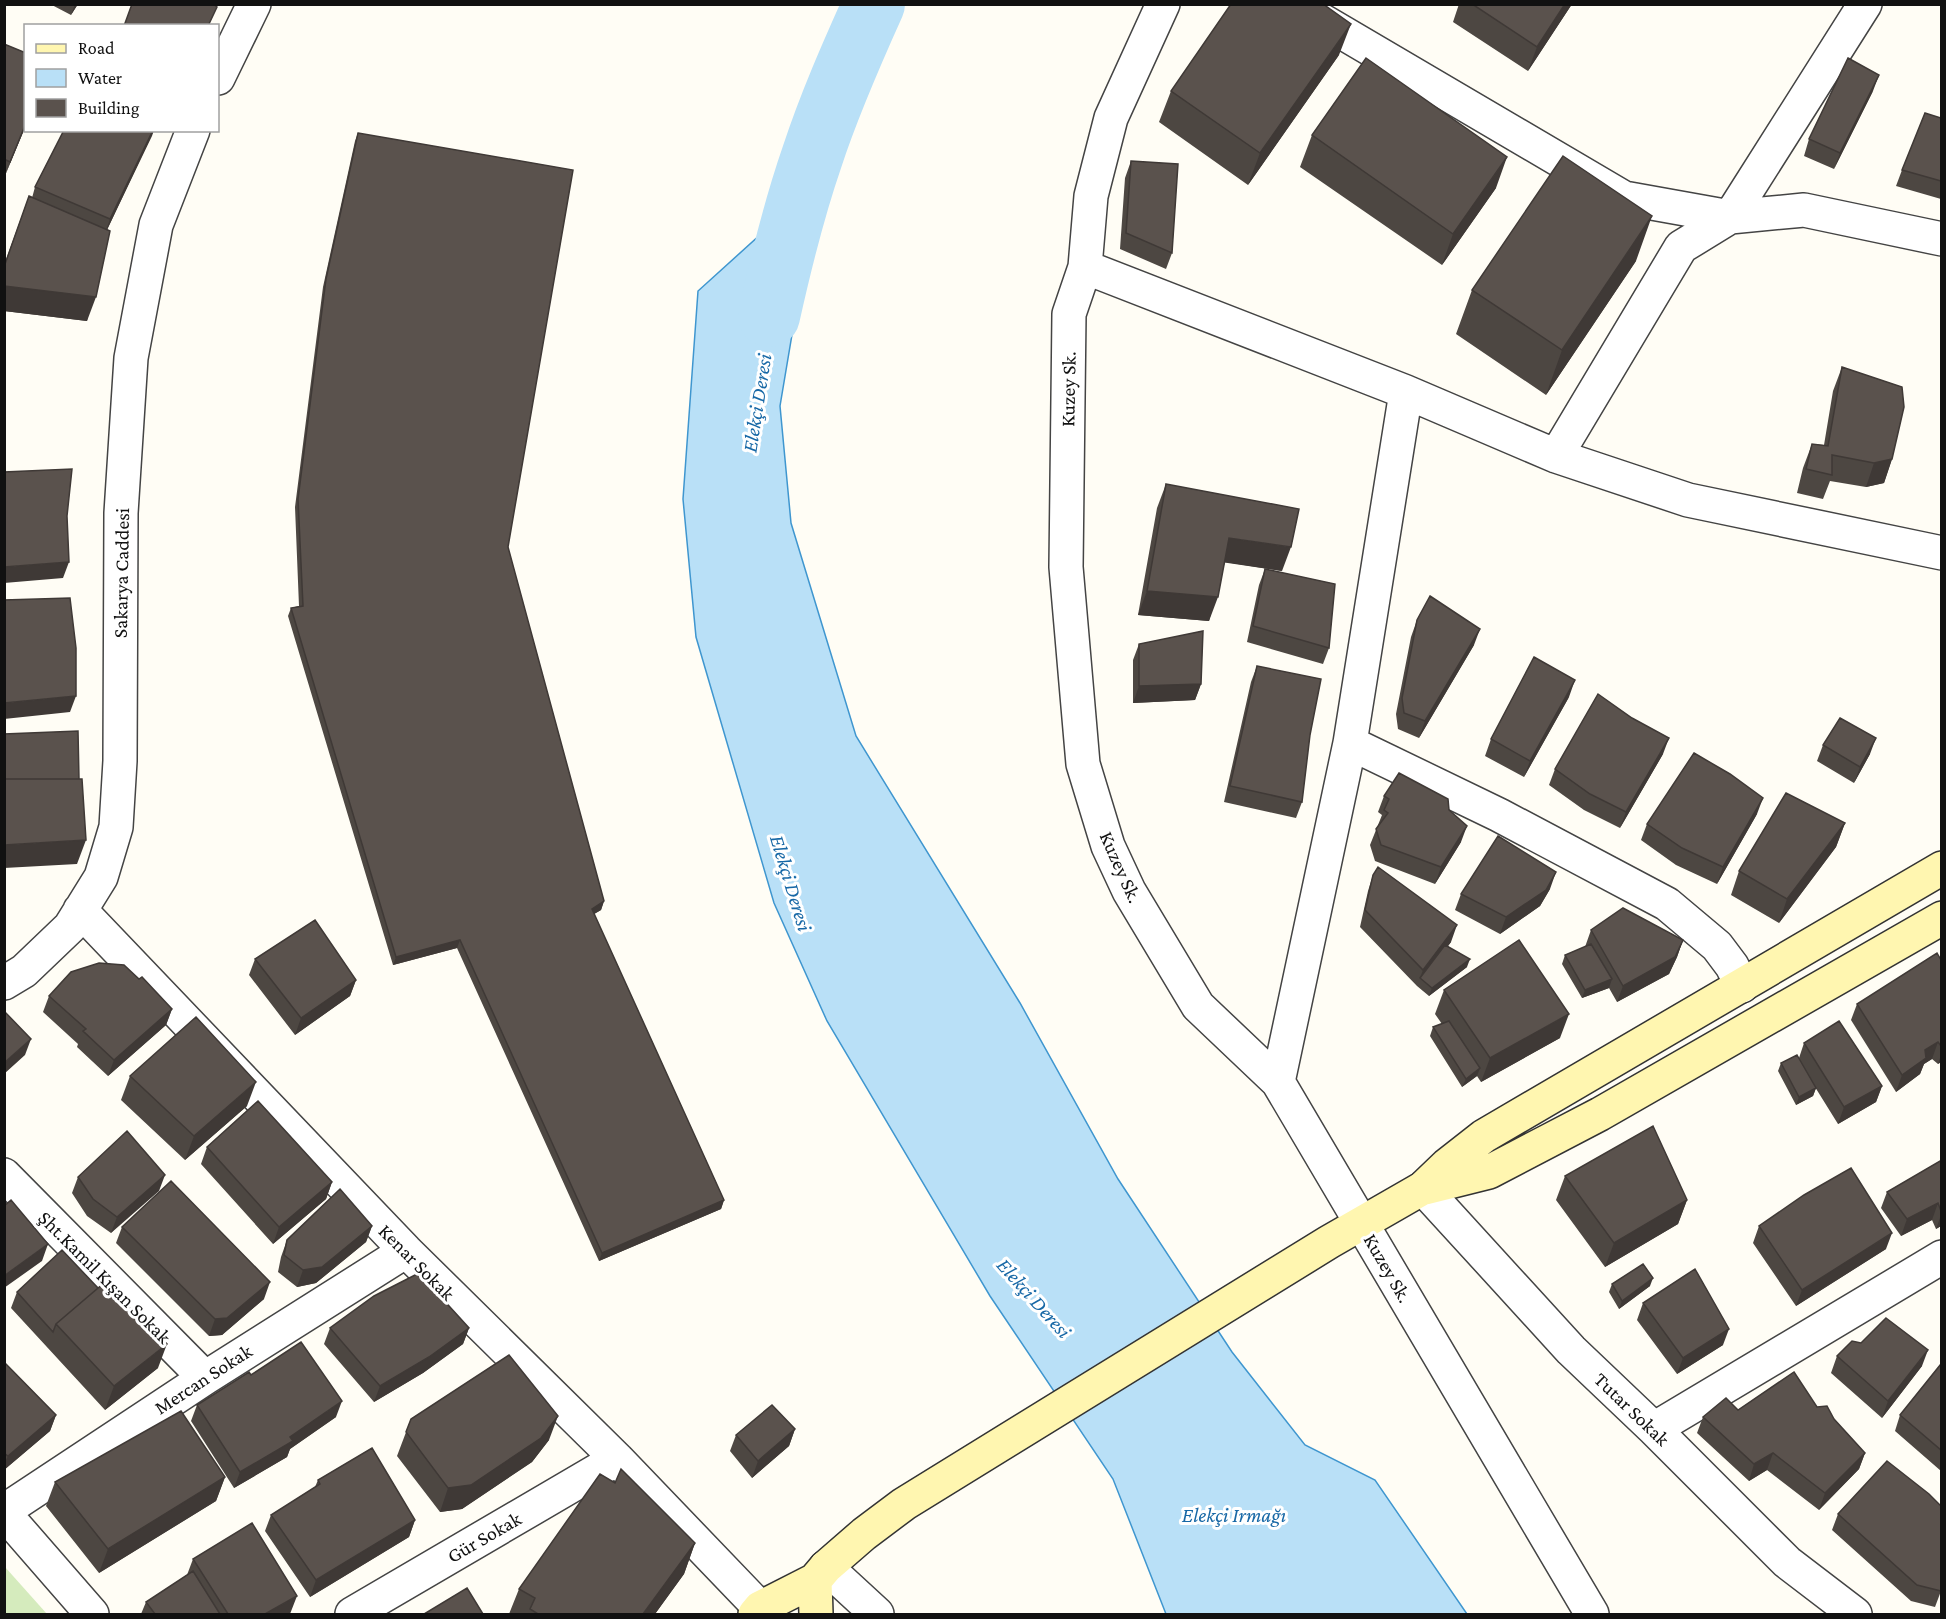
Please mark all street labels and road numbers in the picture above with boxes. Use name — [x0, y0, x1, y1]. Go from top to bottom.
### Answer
street label: Kuzey Sk. — [1056, 351, 1081, 427]
street label: Sakarya Caddesi — [109, 508, 134, 638]
street label: Kuzey Sk. — [1095, 828, 1146, 906]
street label: Şht.Kamil Kışan Sokak — [34, 1206, 176, 1349]
street label: Kenar Sokak — [374, 1219, 460, 1305]
street label: Kuzey Sk. — [1359, 1230, 1416, 1307]
street label: Mercan Sokak — [150, 1339, 256, 1419]
street label: Tutar Sokak — [1590, 1368, 1674, 1450]
street label: Gür Sokak — [443, 1507, 525, 1567]

